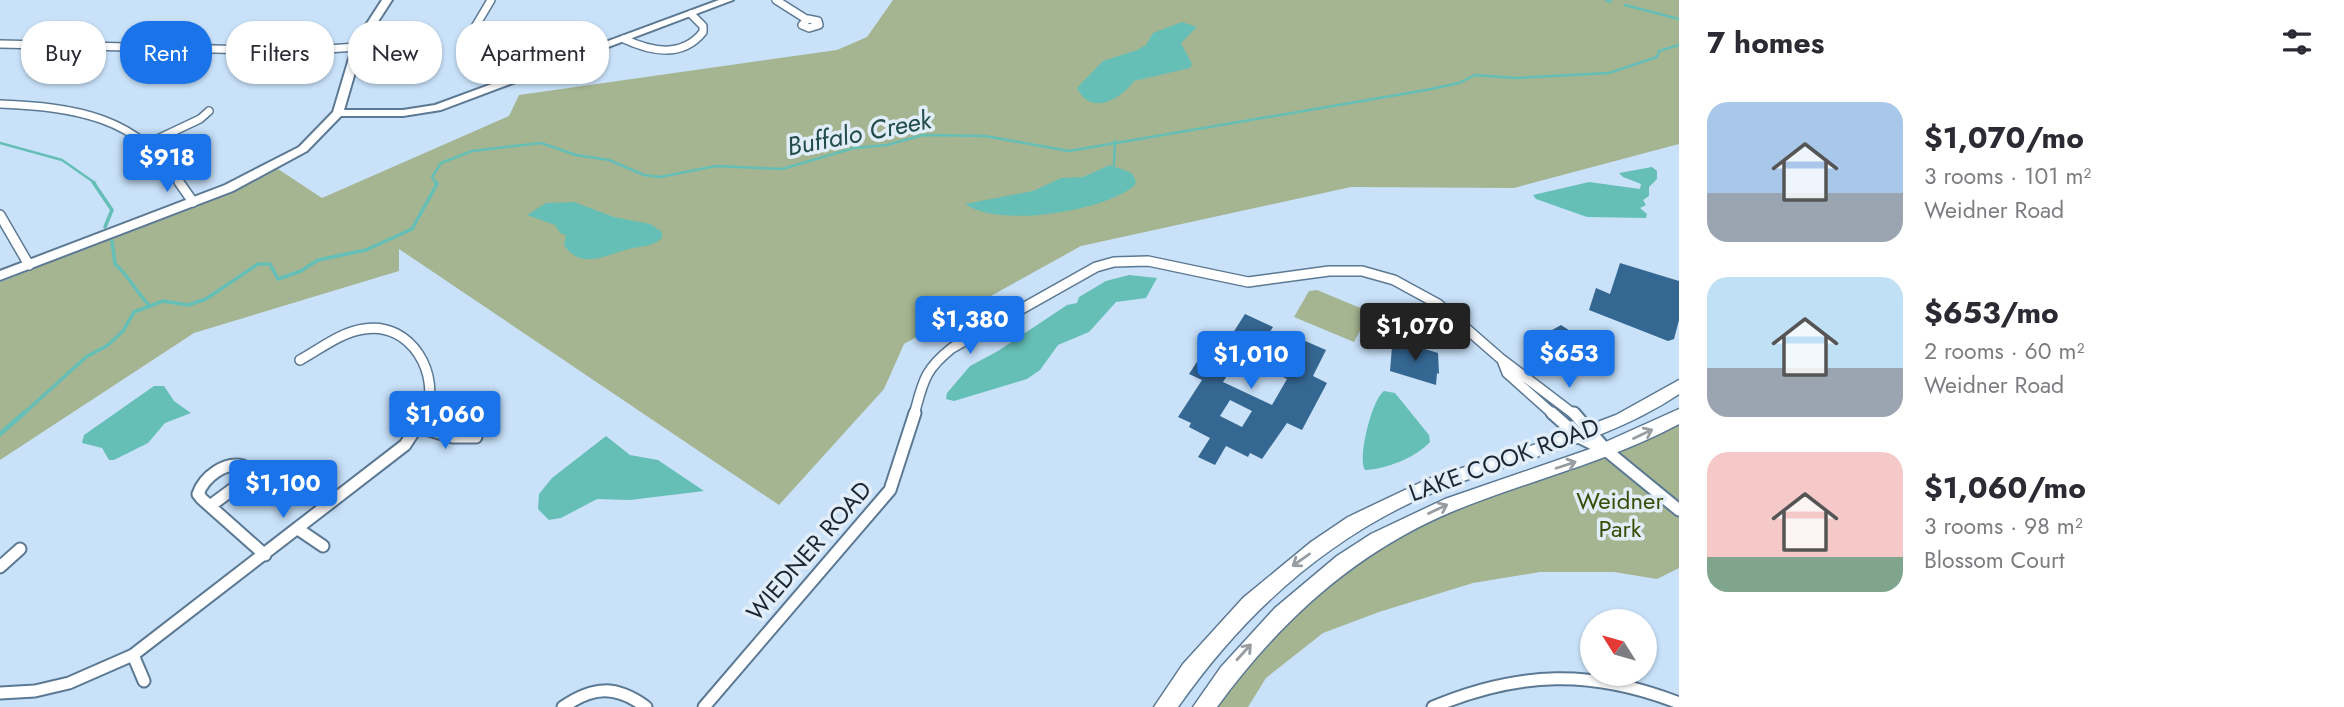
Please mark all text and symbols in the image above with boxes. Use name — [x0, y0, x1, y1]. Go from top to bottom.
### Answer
chip: Buy — [21, 21, 106, 84]
chip: Rent — [120, 21, 212, 84]
chip: Filters — [226, 21, 334, 84]
chip: New — [348, 21, 442, 84]
chip: Apartment — [456, 21, 609, 84]
text: 7 homes — [1707, 21, 1824, 64]
icon: filters — [2278, 23, 2316, 61]
water label: Buffalo Creek — [784, 100, 936, 166]
text: $1,070/mo — [1924, 116, 2084, 159]
icon: home — [1763, 130, 1847, 214]
pin: $918 — [126, 134, 208, 194]
text: $918 — [139, 140, 195, 174]
text: 3 rooms · 101 m² — [1924, 159, 2091, 193]
text: Weidner Road — [1924, 193, 2064, 227]
text: $653/mo — [1924, 291, 2059, 334]
pin: $1,380 — [913, 296, 1027, 356]
text: $1,380 — [931, 302, 1009, 336]
pin: $1,070 — [1358, 304, 1472, 363]
icon: home — [1763, 305, 1847, 389]
text: $1,070 — [1376, 309, 1454, 343]
pin: $653 — [1528, 330, 1610, 390]
pin: $1,010 — [1194, 332, 1308, 391]
text: 2 rooms · 60 m² — [1924, 334, 2084, 368]
text: $653 — [1540, 336, 1598, 370]
text: $1,010 — [1213, 337, 1289, 371]
text: Weidner Road — [1924, 368, 2064, 402]
pin: $1,060 — [388, 392, 502, 451]
text: $1,060 — [405, 397, 485, 431]
street label: LAKE COOK ROAD — [1404, 409, 1604, 510]
one-way arrow — [1632, 427, 1654, 440]
one-way arrow — [1555, 457, 1577, 470]
pin: $1,100 — [226, 461, 340, 520]
text: $1,100 — [245, 466, 321, 500]
text: $1,060/mo — [1924, 466, 2086, 509]
street label: WIEDNER ROAD — [738, 473, 879, 628]
icon: home — [1763, 480, 1847, 564]
park label: Weidner Park — [1576, 483, 1664, 546]
one-way arrow — [1427, 502, 1448, 516]
text: 3 rooms · 98 m² — [1924, 509, 2083, 543]
text: Blossom Court — [1924, 543, 2064, 577]
one-way arrow — [1292, 553, 1311, 567]
north arrow — [1580, 609, 1657, 686]
map controls — [1580, 609, 1657, 686]
one-way arrow — [1236, 644, 1253, 661]

